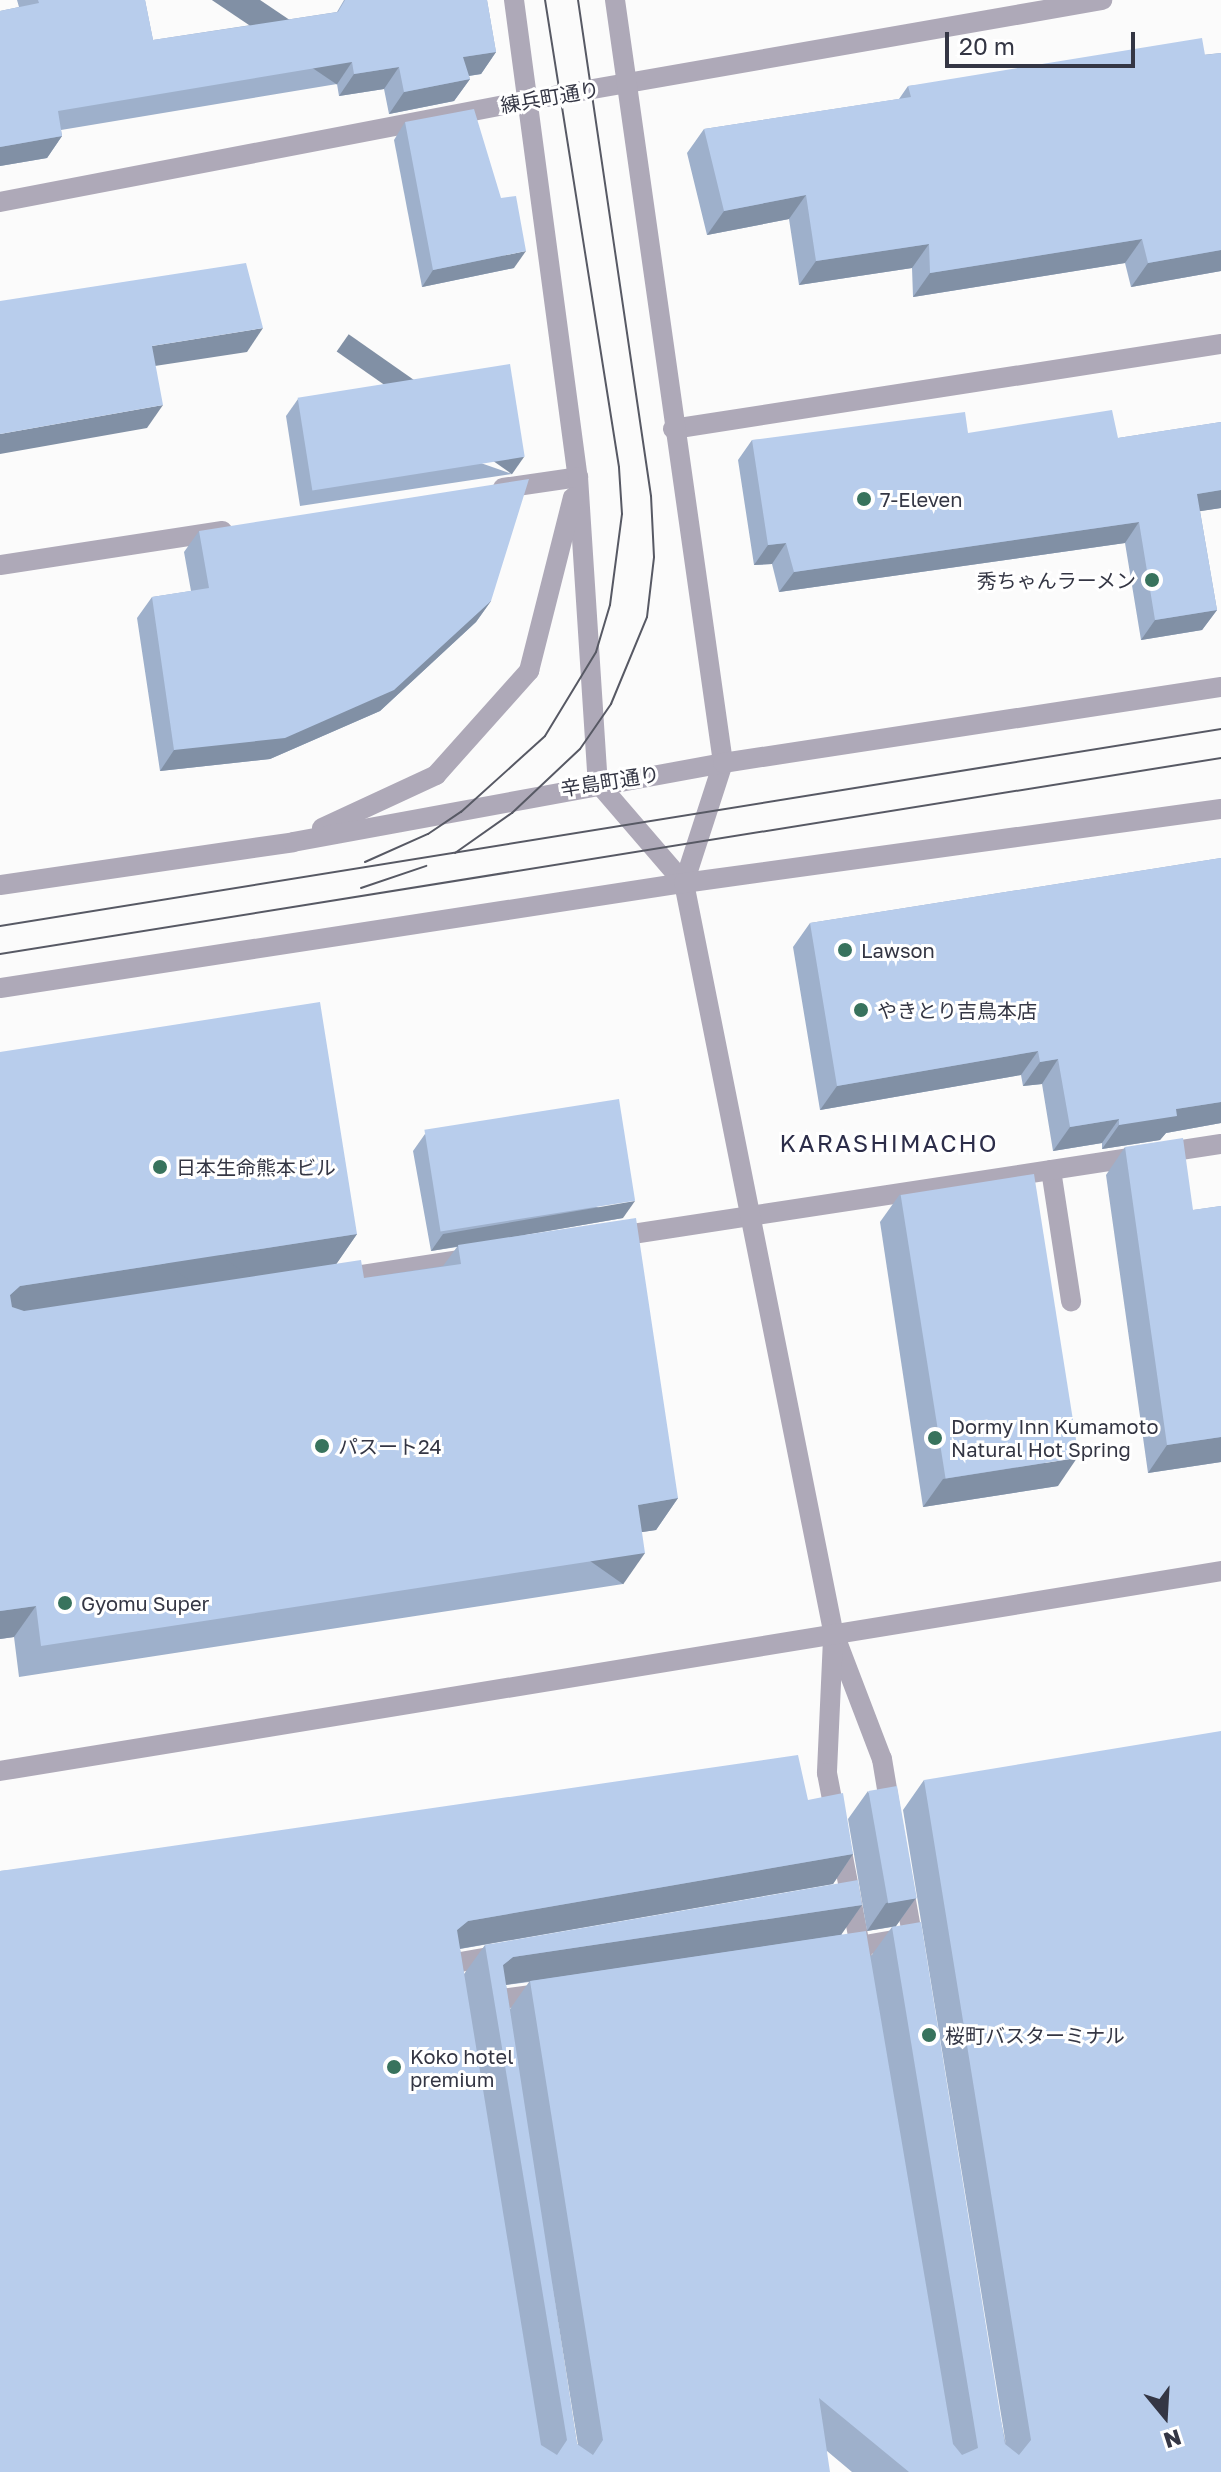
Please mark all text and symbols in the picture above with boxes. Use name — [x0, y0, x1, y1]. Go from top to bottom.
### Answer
scale bar — [949, 16, 1139, 66]
text: 20 m — [959, 31, 1015, 60]
street label: 練兵町通り — [499, 76, 601, 118]
place label: 7-Eleven — [880, 487, 962, 511]
marker: 7-Eleven — [855, 490, 873, 508]
place label: 秀ちゃんラーメン — [976, 568, 1136, 592]
marker: 秀ちゃんラーメン — [1143, 571, 1161, 589]
street label: 辛島町通り — [559, 761, 661, 801]
place label: Lawson — [861, 938, 935, 962]
marker: Lawson — [836, 941, 854, 959]
place label: やきとり吉鳥本店 — [877, 998, 1037, 1022]
marker: やきとり吉鳥本店 — [852, 1001, 870, 1019]
district label: KARASHIMACHO — [780, 1129, 998, 1157]
place label: 日本生命熊本ビル — [176, 1155, 336, 1179]
marker: 日本生命熊本ビル — [151, 1158, 169, 1176]
place label: Dormy Inn Kumamoto Natural Hot Spring — [951, 1414, 1158, 1461]
marker: Dormy Inn Kumamoto Natural Hot Spring — [926, 1429, 944, 1447]
place label: パスート24 — [338, 1434, 442, 1458]
marker: パスート24 — [313, 1437, 331, 1455]
place label: Gyomu Super — [81, 1591, 209, 1615]
marker: Gyomu Super — [56, 1594, 74, 1612]
place label: 桜町バスターミナル — [945, 2023, 1125, 2047]
marker: 桜町バスターミナル — [920, 2026, 938, 2044]
place label: Koko hotel premium — [410, 2044, 514, 2091]
marker: Koko hotel premium — [385, 2058, 403, 2076]
north arrow — [1125, 2376, 1205, 2456]
text: N — [1160, 2424, 1185, 2455]

